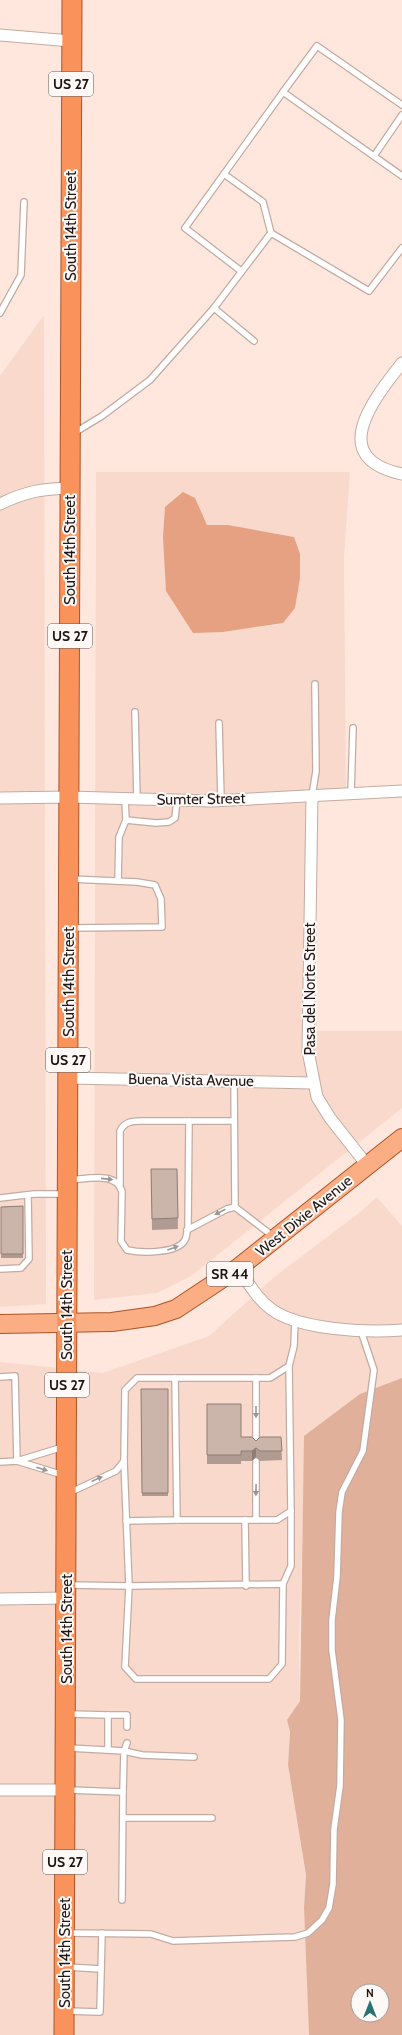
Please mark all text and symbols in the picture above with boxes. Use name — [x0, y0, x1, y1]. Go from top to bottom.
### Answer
road number: US 27 — [49, 72, 93, 96]
street label: South 14th Street — [62, 171, 80, 281]
street label: South 14th Street — [61, 495, 79, 605]
road number: US 27 — [48, 624, 92, 648]
street label: Sumter Street — [156, 789, 246, 809]
street label: Pasa del Norte Street — [301, 922, 319, 1056]
street label: South 14th Street — [60, 927, 78, 1037]
road number: US 27 — [46, 1048, 90, 1072]
street label: Buena Vista Avenue — [128, 1070, 254, 1090]
street label: West Dixie Avenue — [252, 1171, 356, 1260]
one-way arrow — [101, 1176, 113, 1182]
one-way arrow — [215, 1209, 226, 1215]
one-way arrow — [167, 1244, 179, 1250]
street label: South 14th Street — [58, 1250, 76, 1360]
road number: SR 44 — [207, 1262, 253, 1286]
road number: US 27 — [45, 1373, 89, 1397]
one-way arrow — [253, 1406, 259, 1419]
one-way arrow — [36, 1466, 48, 1472]
one-way arrow — [91, 1476, 103, 1482]
one-way arrow — [253, 1484, 259, 1497]
street label: South 14th Street — [58, 1574, 76, 1684]
road number: US 27 — [43, 1850, 87, 1874]
street label: South 14th Street — [56, 1898, 74, 2008]
north arrow — [350, 1983, 390, 2023]
text: N — [366, 1986, 374, 2000]

